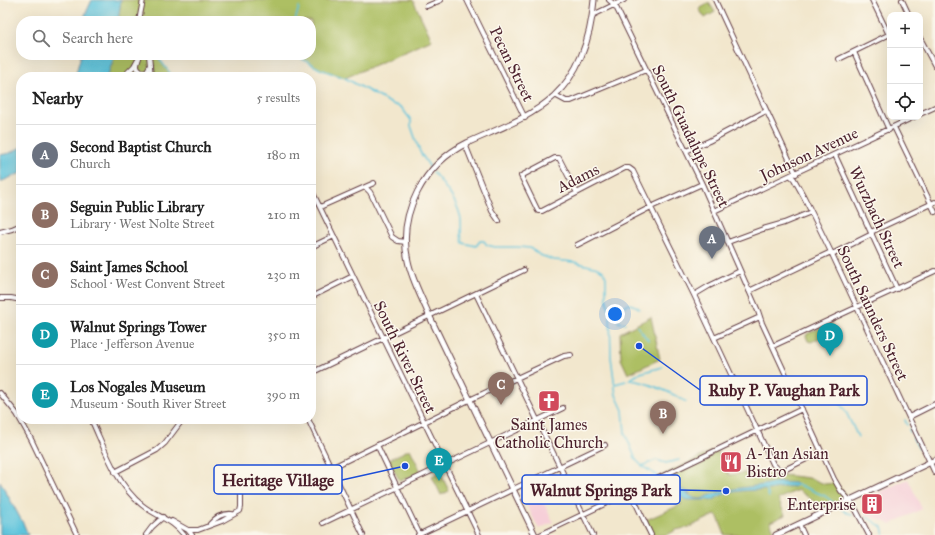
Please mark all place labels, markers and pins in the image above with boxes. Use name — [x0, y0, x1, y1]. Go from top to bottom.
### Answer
pin: A — [699, 226, 725, 259]
pin: D — [817, 323, 843, 356]
pin: C — [488, 372, 514, 405]
callout: Ruby P. Vaughan Park — [700, 376, 867, 405]
church icon: Saint James Catholic Church — [536, 388, 562, 414]
pin: B — [650, 401, 676, 434]
place label: Saint James Catholic Church — [495, 415, 604, 452]
place label: A-Tan Asian Bistro — [745, 444, 829, 481]
pin: E — [426, 448, 452, 481]
restaurant icon: A-Tan Asian Bistro — [718, 449, 744, 475]
callout: Heritage Village — [214, 465, 342, 494]
callout: Walnut Springs Park — [522, 475, 680, 504]
building icon: Enterprise — [859, 491, 885, 517]
place label: Enterprise — [787, 495, 856, 514]

